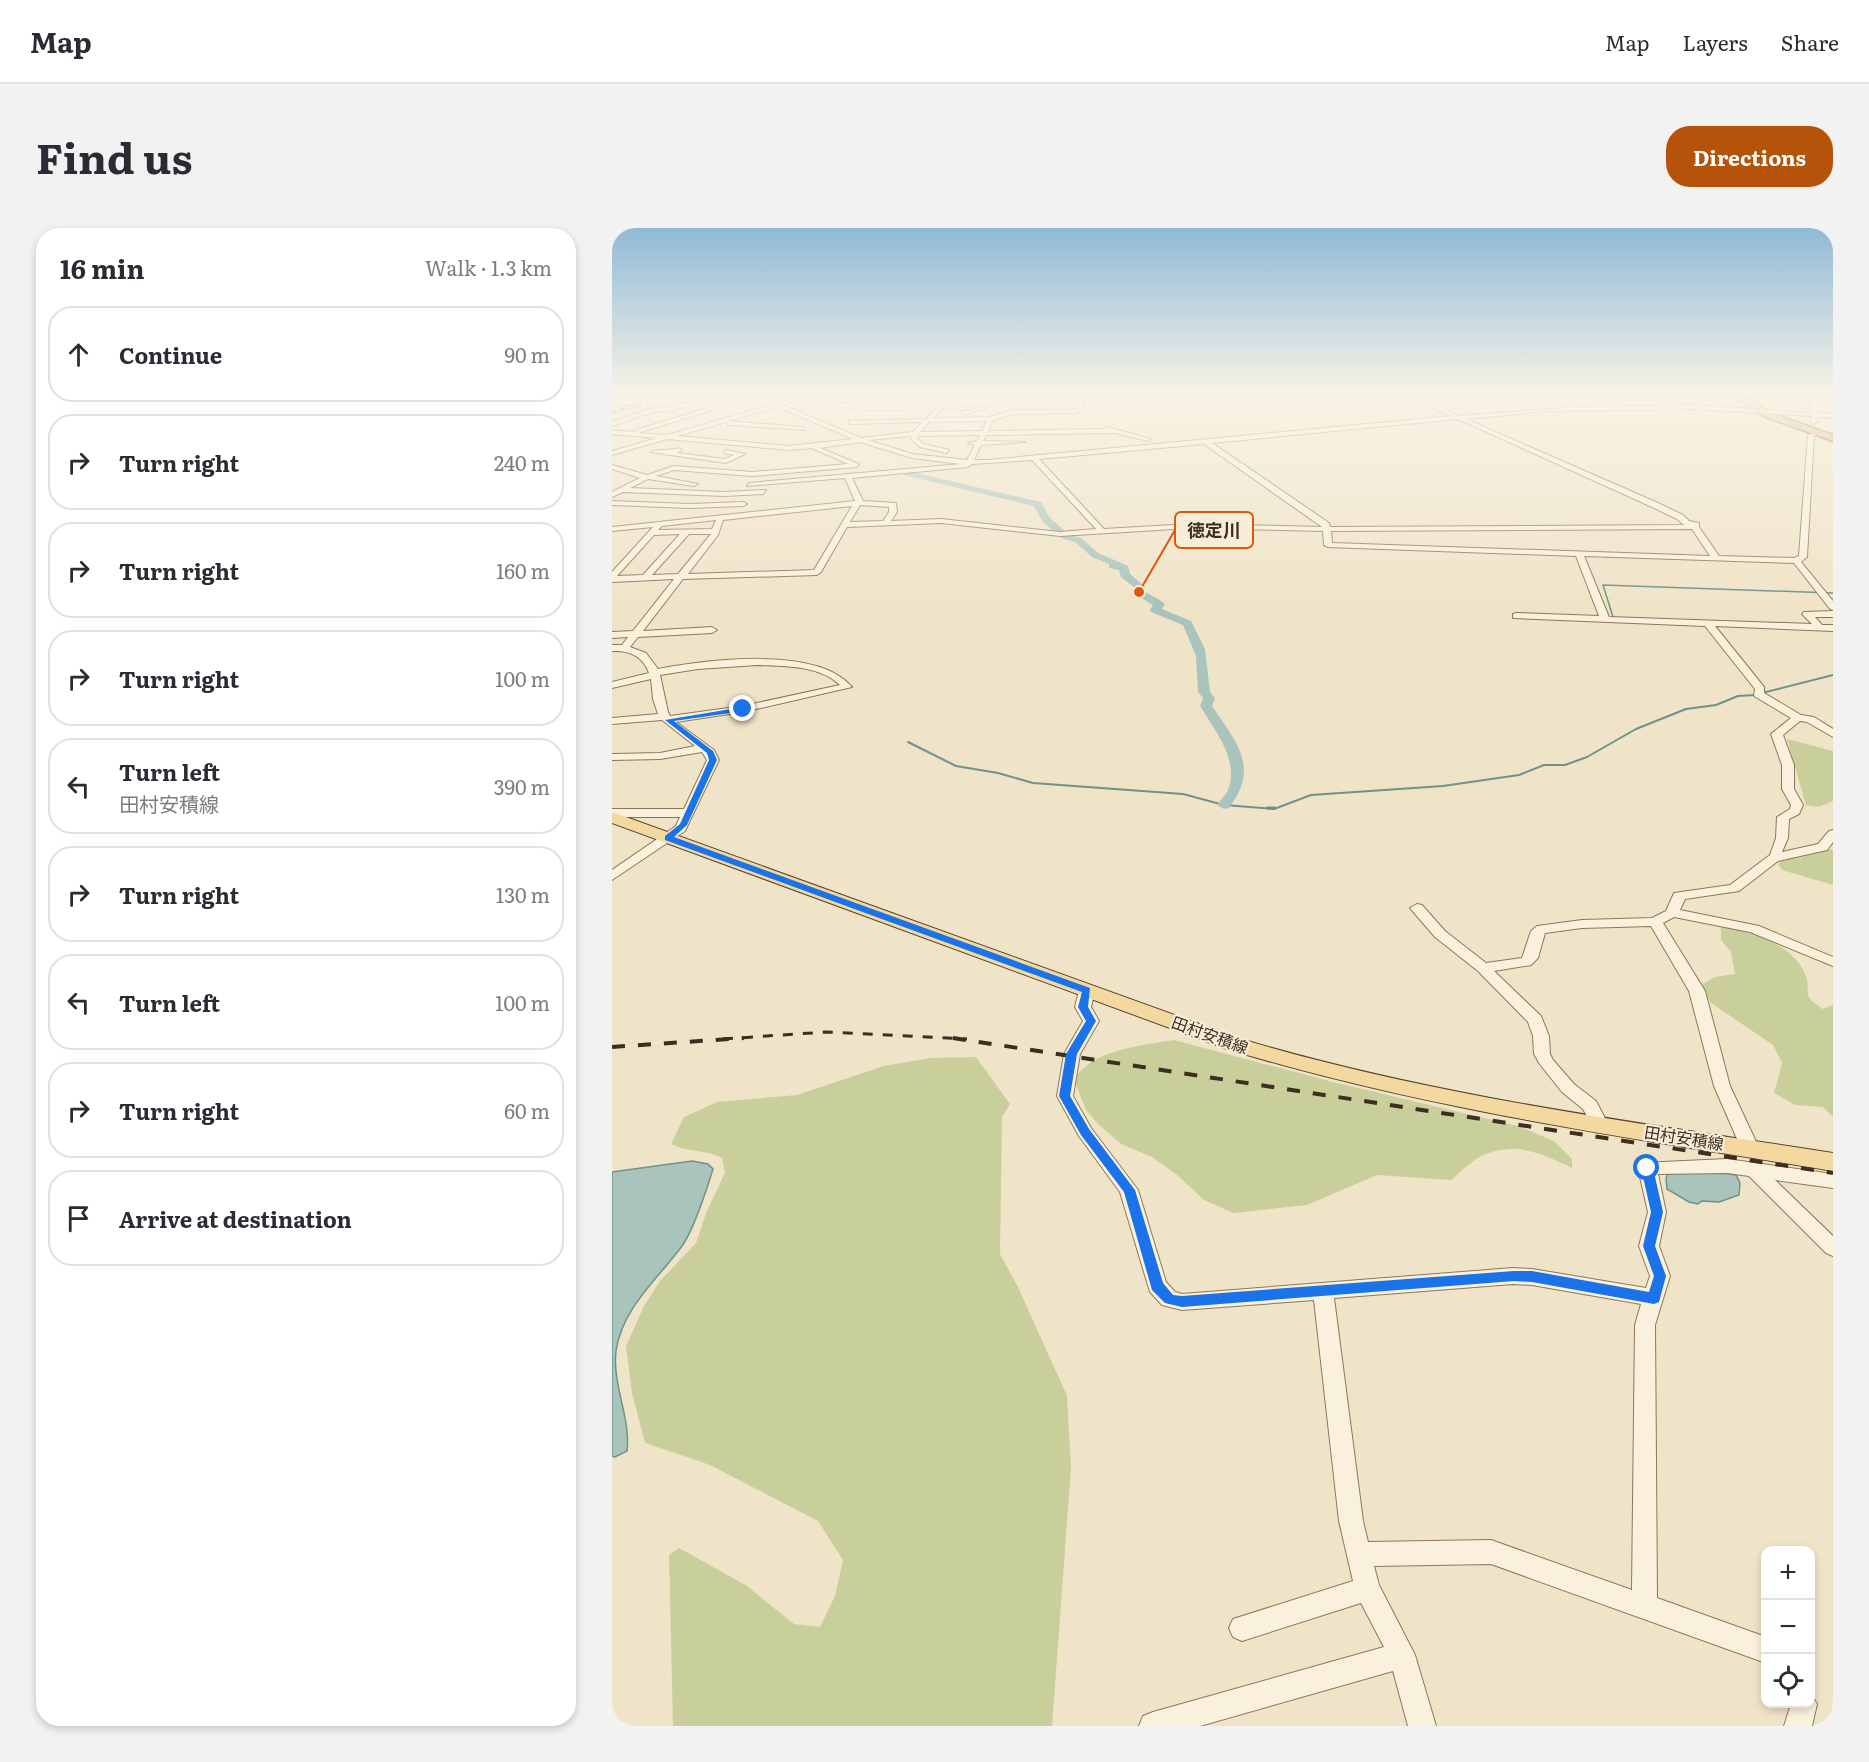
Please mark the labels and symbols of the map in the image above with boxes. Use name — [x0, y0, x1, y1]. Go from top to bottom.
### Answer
callout: 徳定川 — [1175, 512, 1253, 548]
text: 徳定川 — [1187, 516, 1241, 543]
route end — [729, 695, 755, 721]
street label: 田村安積線 — [1169, 1009, 1252, 1059]
street label: 田村安積線 — [1643, 1119, 1726, 1155]
route start — [1633, 1154, 1659, 1180]

